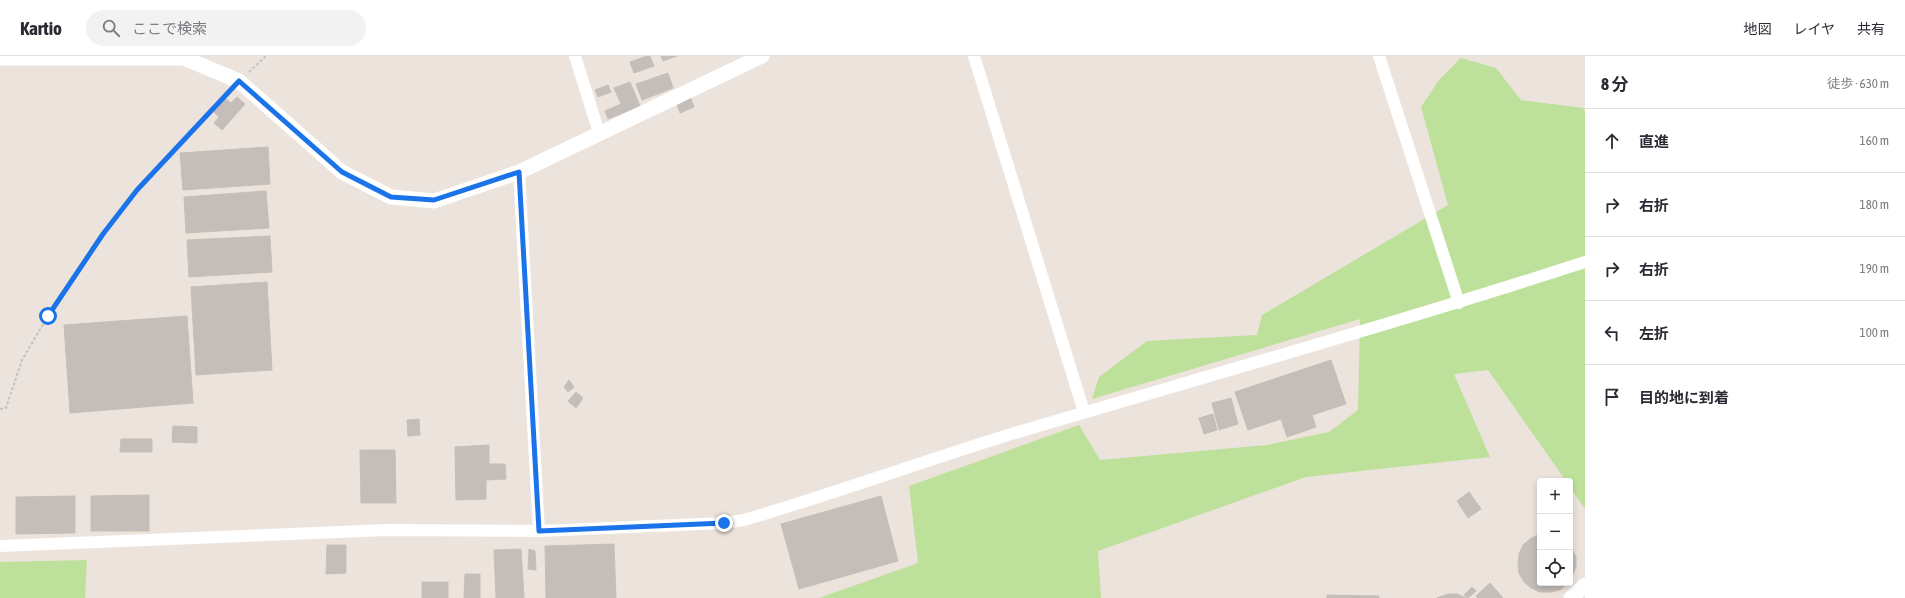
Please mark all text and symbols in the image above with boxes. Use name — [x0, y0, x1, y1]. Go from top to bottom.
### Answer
search box — [86, 10, 366, 46]
text: Kartio — [20, 17, 62, 39]
icon: search — [100, 17, 122, 39]
text: ここで検索 — [132, 20, 207, 37]
text: 地図 — [1743, 21, 1771, 37]
text: レイヤ — [1793, 21, 1835, 37]
text: 共有 — [1857, 21, 1885, 37]
text: 8 分 — [1601, 74, 1628, 94]
text: 徒歩 · 630 m — [1827, 76, 1889, 91]
icon: ahead — [1601, 130, 1623, 152]
text: 直進 — [1639, 133, 1669, 150]
text: 160 m — [1860, 133, 1889, 148]
icon: right — [1601, 194, 1623, 216]
text: 右折 — [1639, 197, 1669, 214]
text: 180 m — [1860, 197, 1889, 212]
icon: right — [1601, 258, 1623, 280]
text: 右折 — [1639, 261, 1669, 278]
text: 190 m — [1860, 261, 1889, 276]
route start — [39, 307, 57, 325]
icon: left — [1601, 322, 1623, 344]
text: 左折 — [1639, 325, 1669, 342]
text: 100 m — [1860, 325, 1889, 340]
icon: arrive — [1601, 386, 1623, 408]
text: 目的地に到着 — [1639, 389, 1729, 406]
map controls — [1537, 478, 1573, 586]
button: + — [1537, 478, 1573, 514]
route end — [715, 514, 733, 532]
button: − — [1537, 514, 1573, 550]
button: locate — [1537, 550, 1573, 586]

